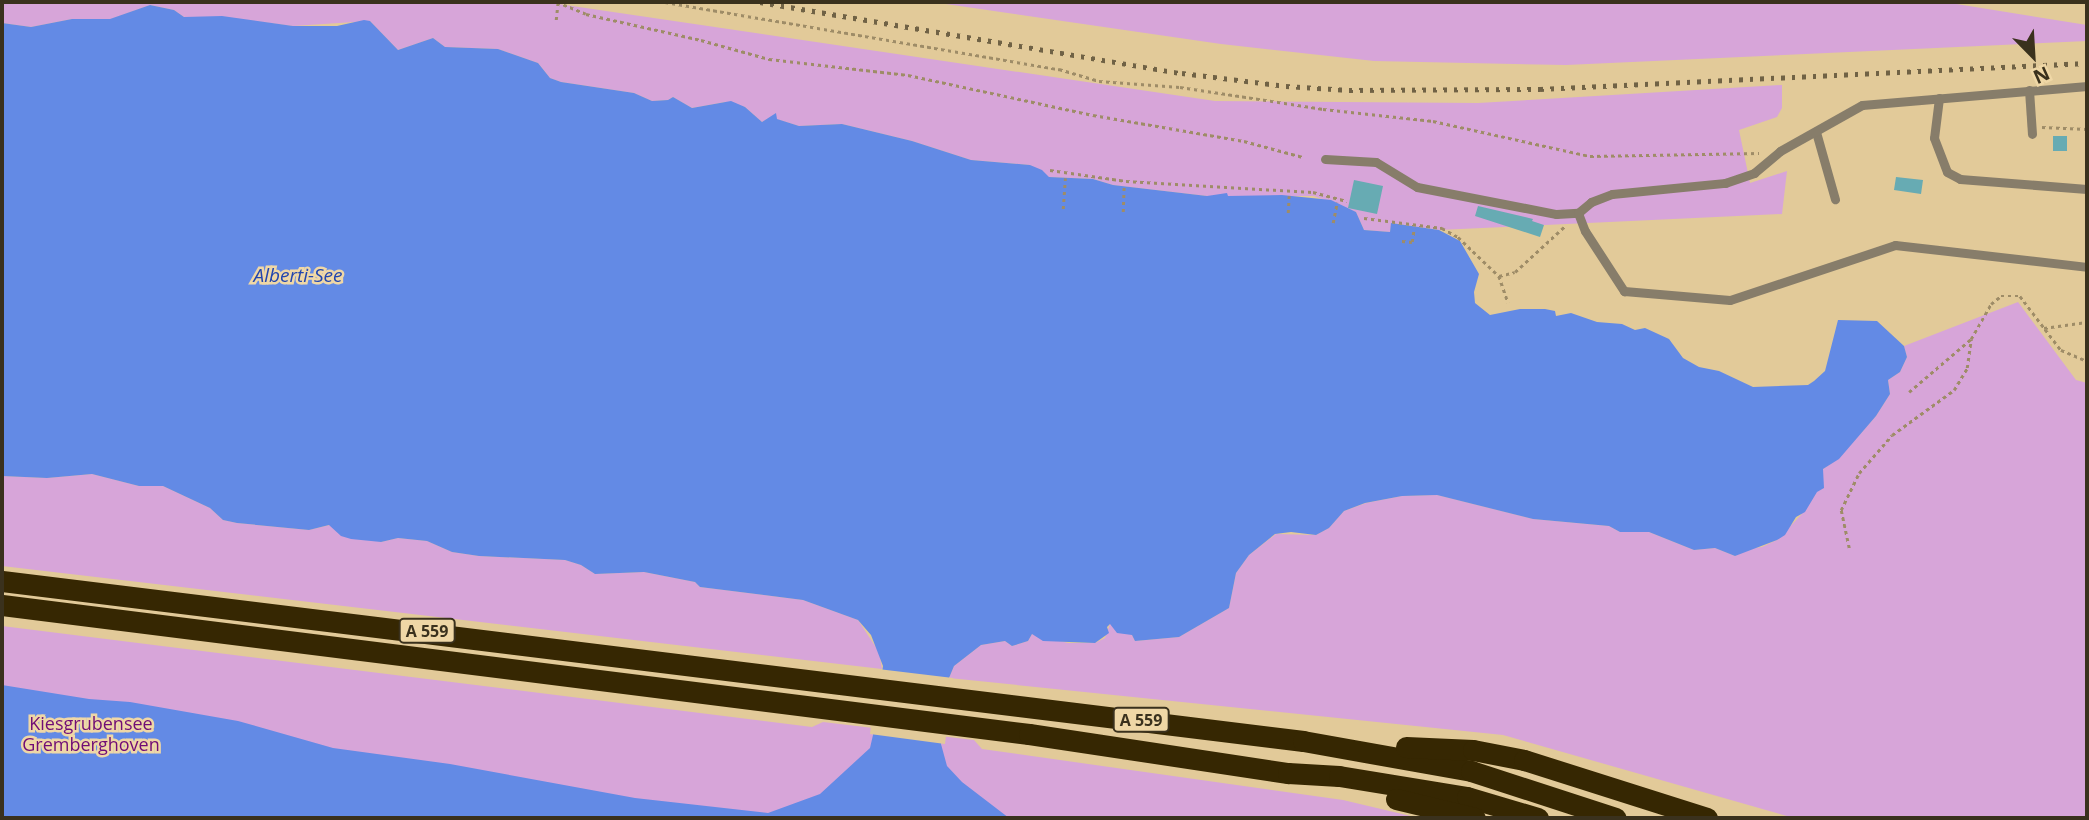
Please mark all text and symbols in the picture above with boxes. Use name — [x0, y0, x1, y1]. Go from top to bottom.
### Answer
north arrow — [1998, 21, 2068, 91]
text: N — [2029, 60, 2054, 90]
water label: Alberti-See — [254, 265, 342, 287]
road number: A 559 — [397, 618, 457, 644]
road number: A 559 — [1111, 708, 1171, 733]
park label: Kiesgrubensee Gremberghoven — [22, 713, 160, 756]

